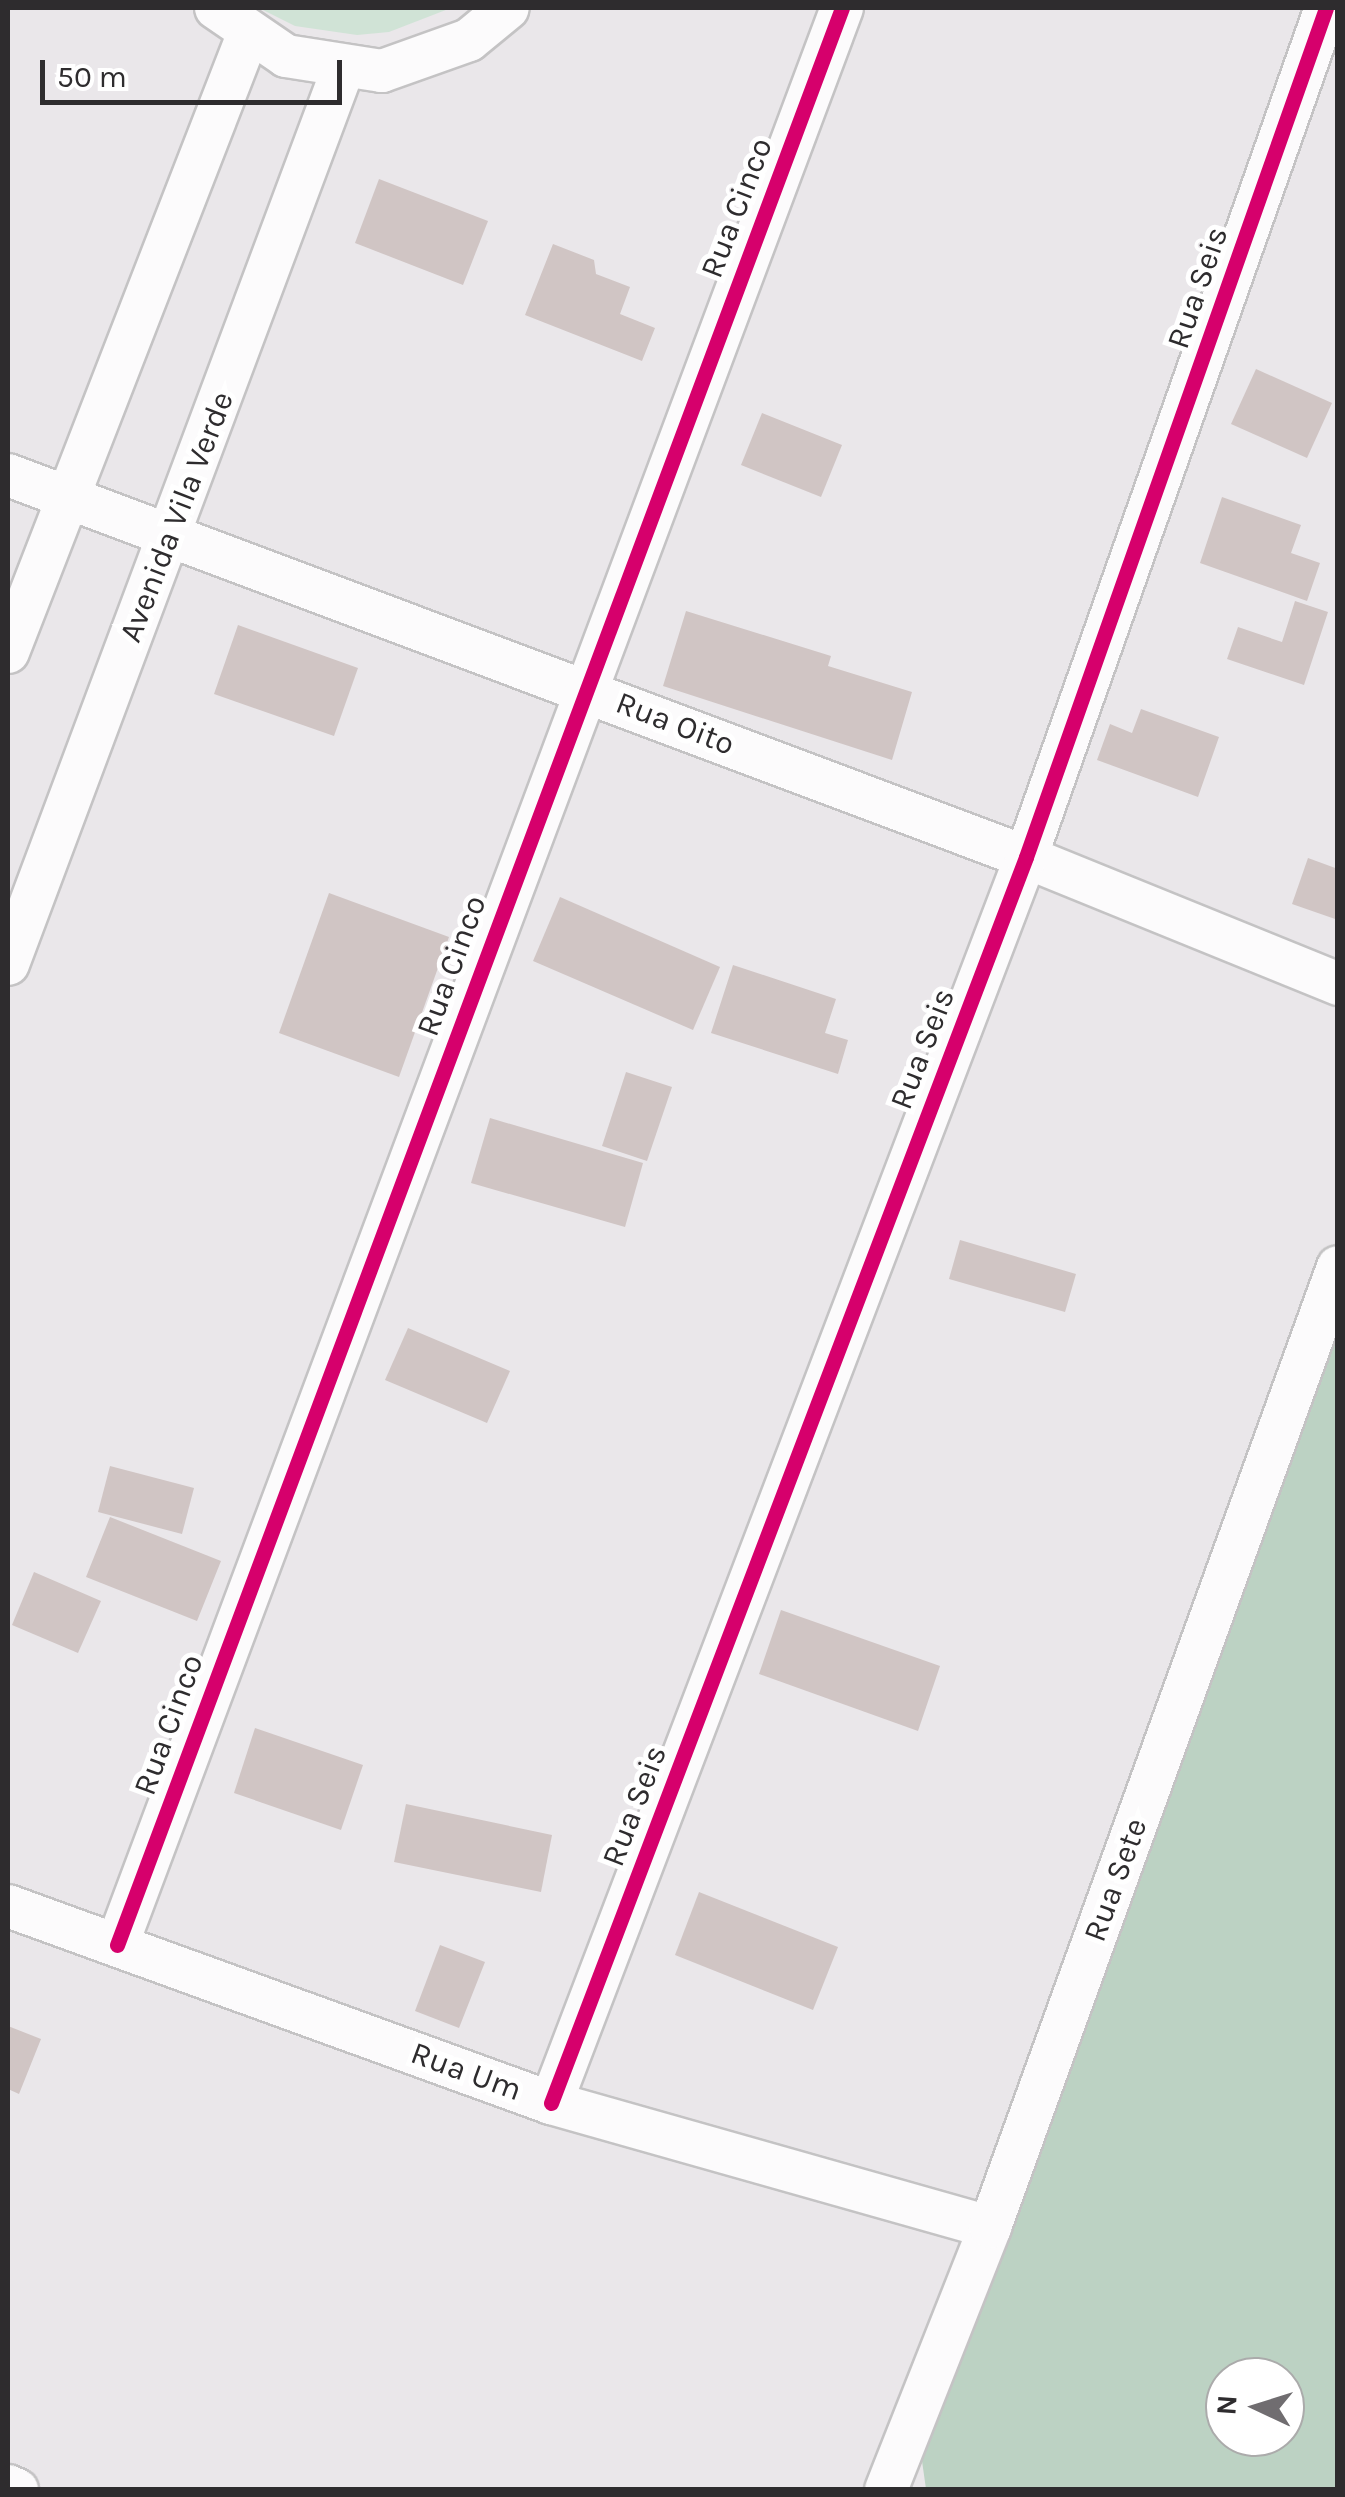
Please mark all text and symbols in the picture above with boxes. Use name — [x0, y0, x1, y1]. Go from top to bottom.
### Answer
scale bar — [45, 40, 348, 102]
text: 50 m — [57, 59, 127, 95]
street label: Rua Cinco — [693, 133, 781, 283]
street label: Rua Seis — [1159, 222, 1237, 354]
street label: Avenida Vila Verde — [112, 386, 242, 648]
street label: Rua Oito — [610, 684, 740, 764]
street label: Rua Cinco — [409, 891, 495, 1041]
street label: Rua Seis — [882, 983, 964, 1115]
street label: Rua Cinco — [126, 1650, 212, 1800]
street label: Rua Seis — [594, 1740, 676, 1872]
street label: Rua Sete — [1076, 1813, 1156, 1947]
street label: Rua Um — [405, 2034, 527, 2110]
north arrow — [1205, 2357, 1305, 2457]
text: N — [1209, 2394, 1244, 2416]

